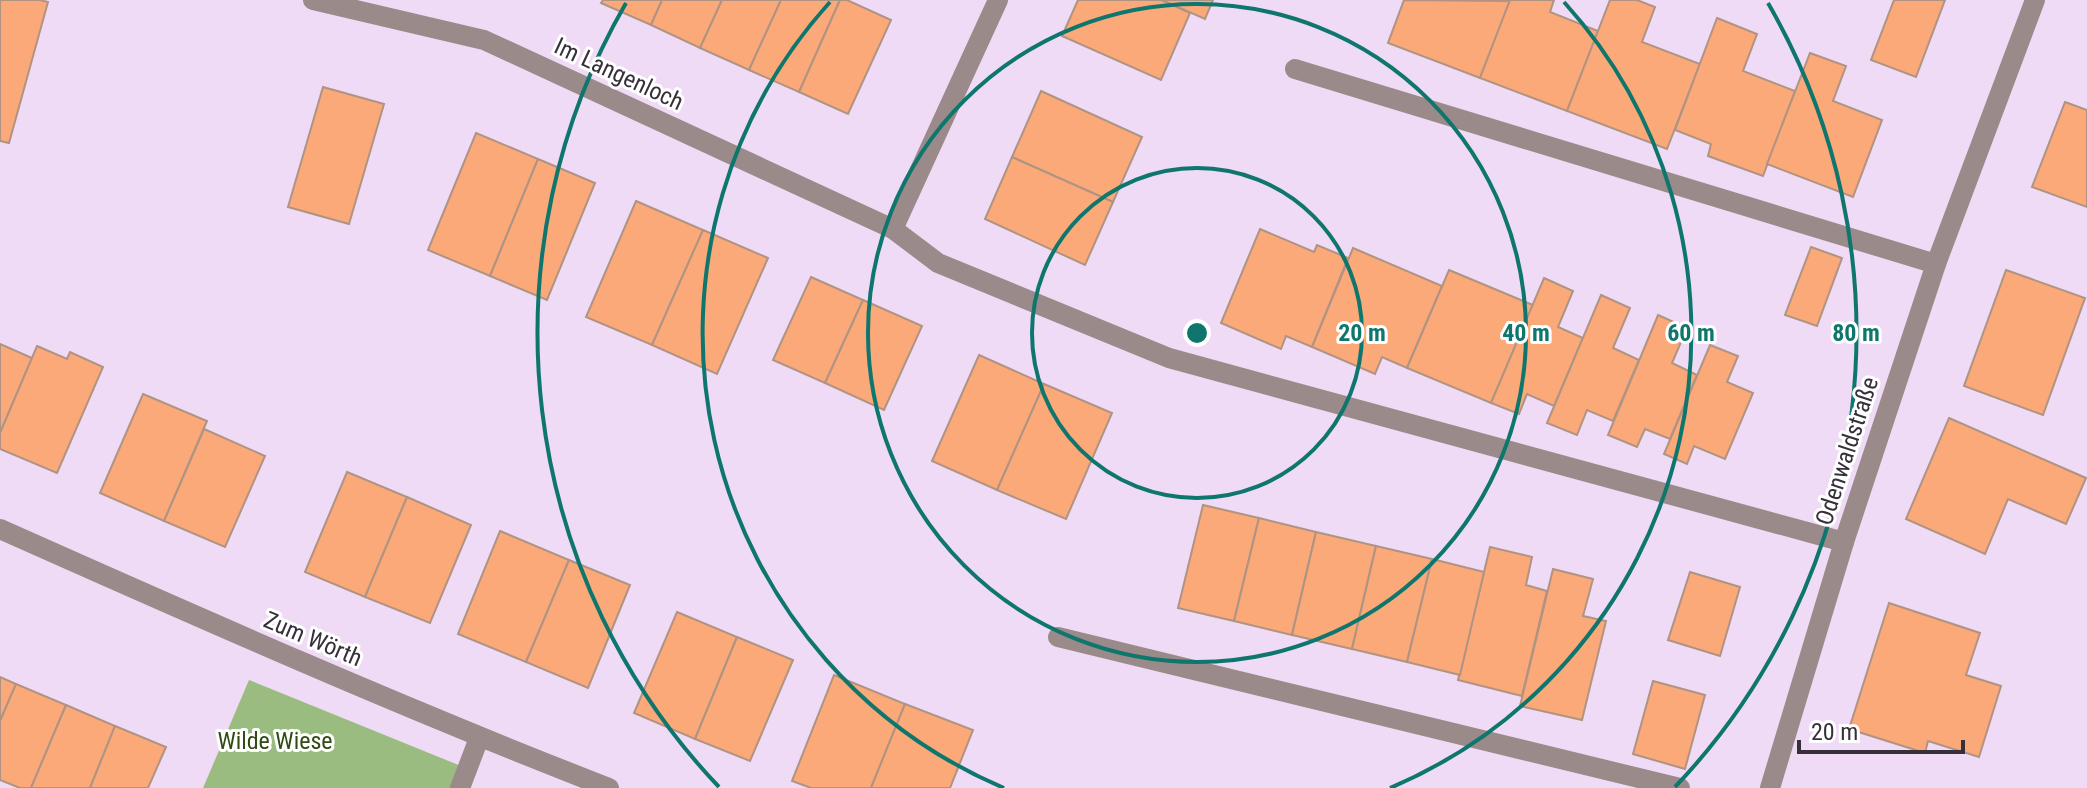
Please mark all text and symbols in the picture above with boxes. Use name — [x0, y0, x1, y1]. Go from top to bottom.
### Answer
street label: Im Langenloch — [550, 32, 688, 116]
centre of rings — [1183, 319, 1211, 347]
text: 20 m — [1338, 319, 1386, 347]
text: 40 m — [1502, 319, 1550, 347]
text: 60 m — [1667, 319, 1715, 347]
text: 80 m — [1832, 319, 1880, 347]
street label: Odenwaldstraße — [1810, 373, 1884, 529]
street label: Zum Wörth — [260, 606, 366, 672]
scale bar — [1799, 704, 1963, 754]
text: 20 m — [1811, 718, 1858, 746]
park label: Wilde Wiese — [217, 727, 333, 755]

